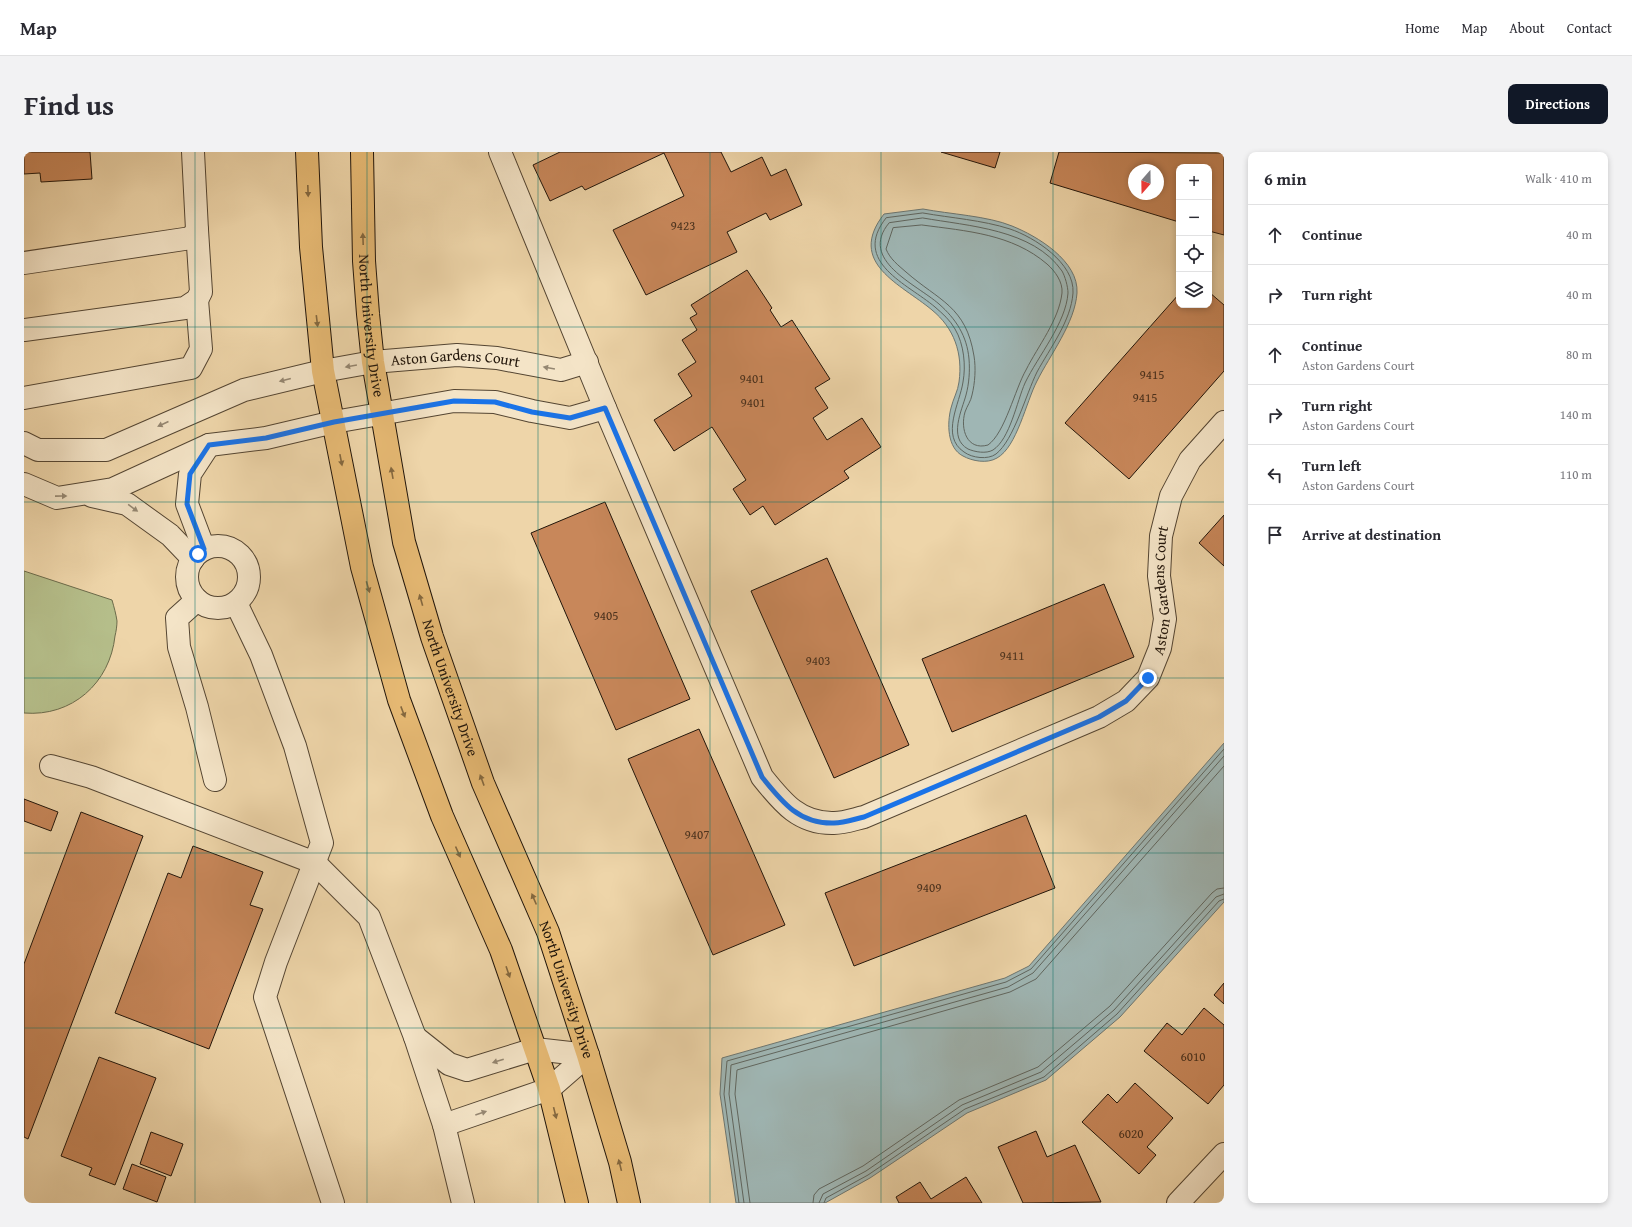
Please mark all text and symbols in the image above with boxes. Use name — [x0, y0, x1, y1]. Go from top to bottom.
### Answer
text: Map — [20, 14, 57, 42]
text: Home — [1405, 18, 1440, 38]
text: Map — [1462, 18, 1487, 38]
text: About — [1509, 18, 1545, 38]
text: Contact — [1567, 18, 1612, 38]
text: Find us — [24, 84, 114, 125]
button: Directions — [1508, 84, 1608, 124]
north arrow — [1128, 164, 1164, 200]
map controls — [1176, 164, 1212, 308]
button: + — [1176, 164, 1212, 200]
text: 6 min — [1264, 166, 1306, 191]
text: Walk · 410 m — [1525, 169, 1592, 188]
one-way arrow — [305, 185, 311, 198]
button: − — [1176, 200, 1212, 236]
house number: 9423 — [670, 216, 696, 235]
icon: ahead — [1264, 224, 1286, 246]
text: Continue — [1302, 224, 1363, 245]
text: 40 m — [1566, 225, 1592, 244]
one-way arrow — [360, 232, 366, 245]
button: locate — [1176, 236, 1212, 272]
street label: North University Drive — [354, 254, 390, 399]
button: layers — [1176, 272, 1212, 308]
icon: right — [1264, 284, 1286, 306]
text: Turn right — [1302, 284, 1373, 305]
text: 40 m — [1566, 285, 1592, 304]
one-way arrow — [314, 315, 320, 327]
text: Continue — [1302, 335, 1363, 356]
street label: Aston Gardens Court — [390, 344, 523, 372]
icon: ahead — [1264, 344, 1286, 366]
text: 80 m — [1566, 345, 1592, 364]
text: Aston Gardens Court — [1302, 356, 1415, 375]
one-way arrow — [345, 363, 357, 369]
one-way arrow — [543, 365, 555, 371]
house number: 9415 — [1139, 365, 1165, 384]
house number: 9401 — [739, 369, 765, 388]
one-way arrow — [279, 377, 291, 383]
house number: 9415 — [1132, 388, 1158, 407]
house number: 9401 — [740, 393, 766, 412]
text: Turn right — [1302, 395, 1373, 416]
icon: right — [1264, 404, 1286, 426]
text: 140 m — [1560, 405, 1592, 424]
text: Aston Gardens Court — [1302, 416, 1415, 435]
one-way arrow — [158, 421, 169, 427]
one-way arrow — [338, 454, 344, 466]
text: Turn left — [1302, 455, 1361, 476]
icon: left — [1264, 464, 1286, 486]
text: 110 m — [1560, 465, 1592, 484]
one-way arrow — [389, 467, 395, 480]
text: Aston Gardens Court — [1302, 476, 1415, 495]
one-way arrow — [54, 493, 67, 499]
one-way arrow — [128, 504, 139, 512]
street label: Aston Gardens Court — [1147, 522, 1175, 658]
icon: arrive — [1264, 524, 1286, 546]
text: Arrive at destination — [1302, 524, 1441, 545]
route start — [189, 545, 207, 563]
one-way arrow — [365, 581, 371, 593]
one-way arrow — [418, 594, 424, 606]
house number: 9405 — [593, 606, 619, 625]
street label: North University Drive — [417, 617, 484, 759]
house number: 9411 — [999, 646, 1025, 665]
house number: 9403 — [805, 651, 831, 670]
route end — [1139, 669, 1157, 687]
one-way arrow — [401, 707, 407, 719]
one-way arrow — [479, 774, 485, 786]
house number: 9407 — [684, 825, 710, 844]
one-way arrow — [455, 846, 461, 857]
house number: 9409 — [916, 878, 942, 897]
one-way arrow — [530, 893, 536, 905]
street label: North University Drive — [534, 917, 599, 1061]
one-way arrow — [505, 966, 511, 978]
house number: 6010 — [1180, 1047, 1206, 1066]
one-way arrow — [491, 1058, 503, 1064]
one-way arrow — [552, 1107, 558, 1119]
one-way arrow — [475, 1109, 487, 1115]
house number: 6020 — [1118, 1124, 1144, 1143]
one-way arrow — [617, 1159, 623, 1171]

